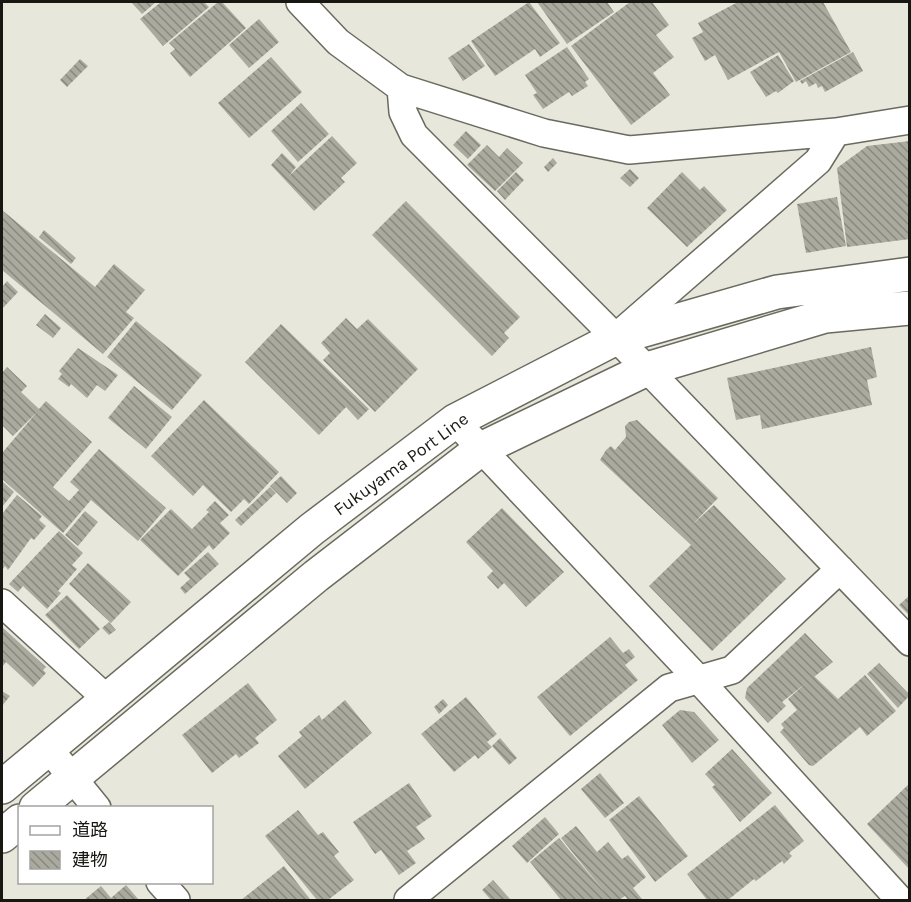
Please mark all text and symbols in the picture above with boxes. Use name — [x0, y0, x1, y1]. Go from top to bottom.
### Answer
street label: Fukuyama Port Line — [329, 408, 473, 520]
legend — [18, 806, 213, 884]
text: 道路 — [72, 819, 108, 841]
text: 建物 — [72, 849, 108, 871]

